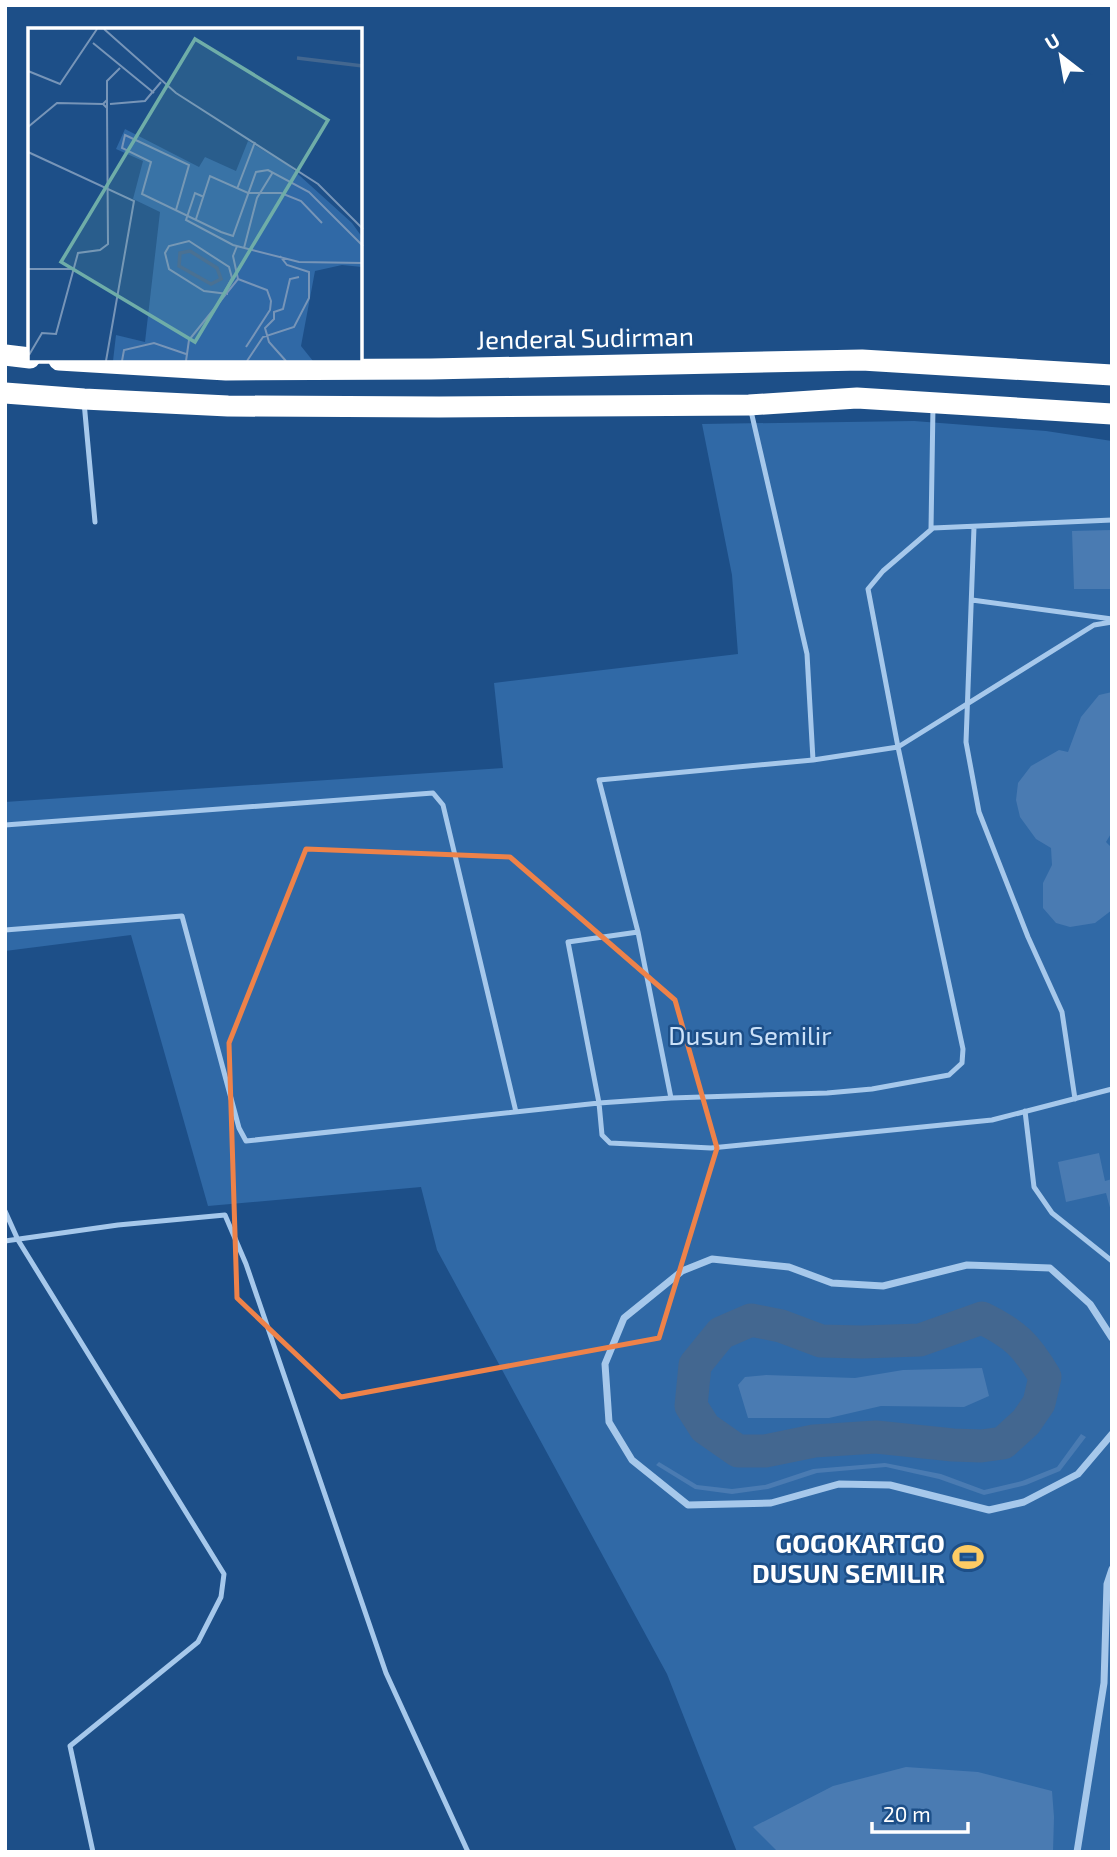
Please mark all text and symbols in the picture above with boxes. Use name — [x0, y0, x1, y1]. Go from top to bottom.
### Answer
north arrow — [1026, 21, 1096, 91]
inset map — [28, 28, 362, 362]
text: U — [1040, 28, 1064, 54]
street label: Jenderal Sudirman — [476, 320, 694, 354]
park label: Dusun Semilir — [668, 1019, 832, 1050]
place label: GOGOKARTGO DUSUN SEMILIR — [752, 1527, 945, 1588]
sports icon: GOGOKARTGO DUSUN SEMILIR — [951, 1540, 985, 1574]
scale bar — [872, 1790, 968, 1834]
text: 20 m — [883, 1801, 931, 1826]

